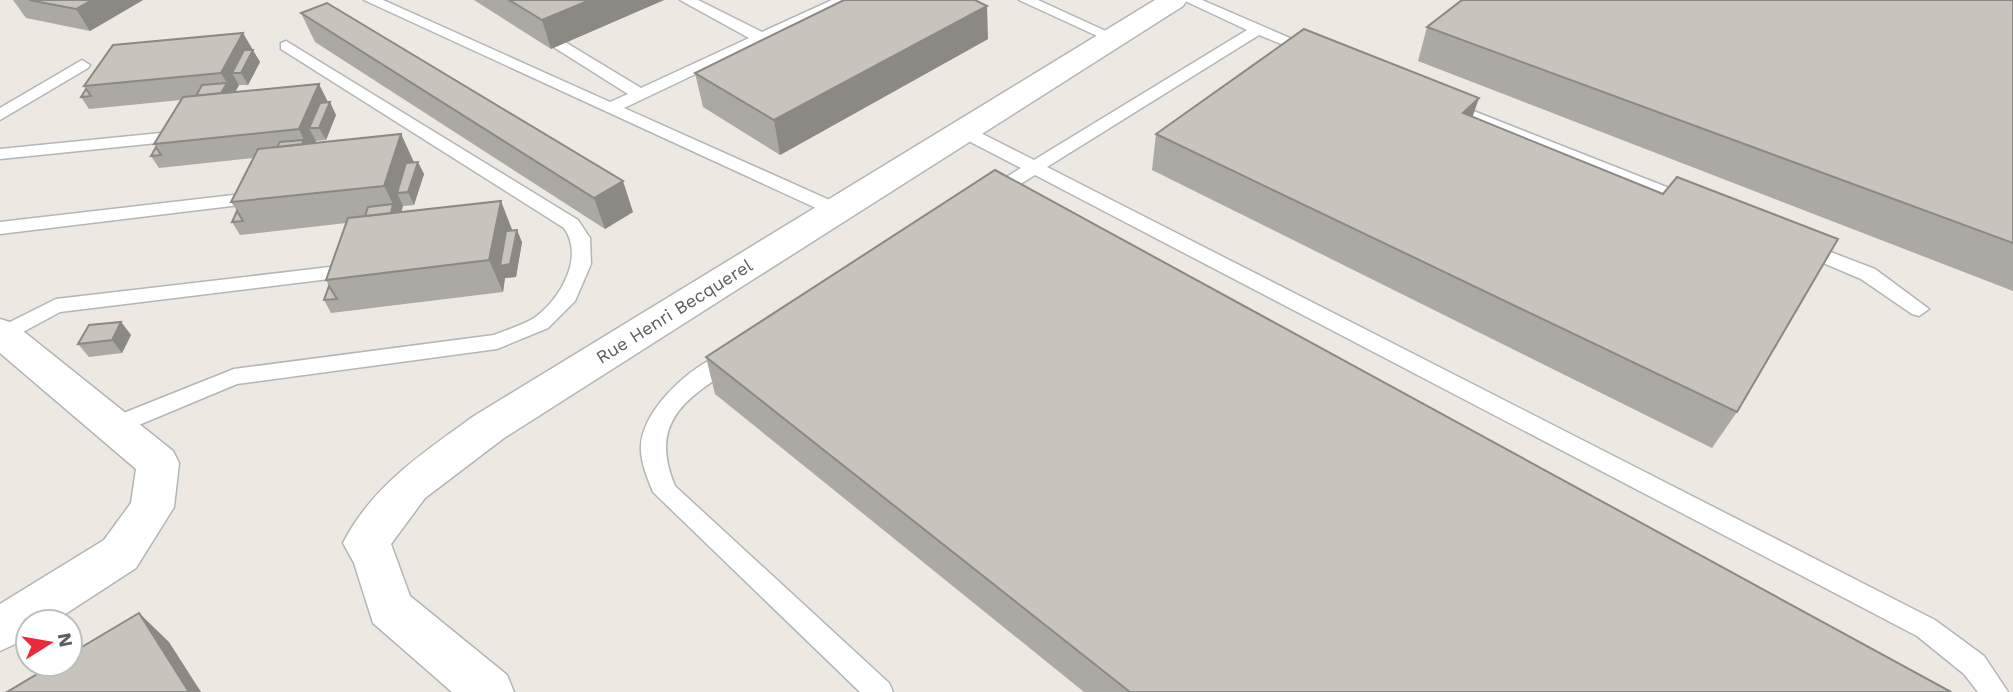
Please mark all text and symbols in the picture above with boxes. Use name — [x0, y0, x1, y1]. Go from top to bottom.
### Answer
street label: Rue Henri Becquerel — [592, 254, 756, 368]
north arrow — [14, 608, 84, 678]
text: N — [53, 631, 78, 649]

